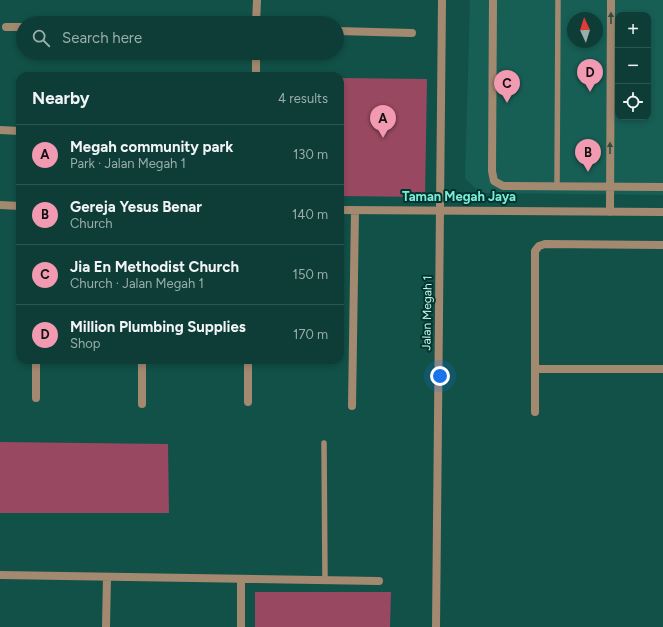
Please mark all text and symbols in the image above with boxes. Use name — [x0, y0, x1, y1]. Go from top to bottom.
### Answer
one-way arrow — [608, 11, 614, 24]
north arrow — [567, 12, 603, 48]
map controls — [615, 12, 651, 120]
button: + — [615, 12, 651, 48]
search box — [16, 16, 344, 60]
icon: search — [30, 27, 52, 49]
text: Search here — [62, 29, 142, 47]
button: − — [615, 48, 651, 84]
pin: D — [577, 59, 603, 92]
pin: C — [494, 70, 520, 103]
button: locate — [615, 84, 651, 120]
text: Nearby — [32, 88, 90, 108]
text: 4 results — [278, 91, 328, 106]
pin: A — [370, 105, 396, 138]
text: Megah community park — [70, 138, 233, 156]
pin: B — [575, 139, 601, 172]
one-way arrow — [607, 141, 613, 154]
text: A — [40, 147, 50, 162]
text: 130 m — [293, 147, 328, 162]
text: Park · Jalan Megah 1 — [70, 156, 186, 171]
district label: Taman Megah Jaya — [402, 189, 516, 204]
text: Gereja Yesus Benar — [70, 198, 202, 216]
text: B — [41, 207, 49, 222]
text: 140 m — [292, 207, 328, 222]
text: Church — [70, 216, 113, 231]
text: Jia En Methodist Church — [70, 258, 239, 276]
text: C — [40, 267, 50, 282]
text: 150 m — [293, 267, 328, 282]
street label: Jalan Megah 1 — [419, 275, 435, 351]
text: Church · Jalan Megah 1 — [70, 276, 204, 291]
text: Million Plumbing Supplies — [70, 318, 246, 336]
text: D — [40, 327, 50, 342]
text: 170 m — [293, 327, 328, 342]
text: Shop — [70, 336, 100, 351]
your location — [430, 366, 450, 386]

